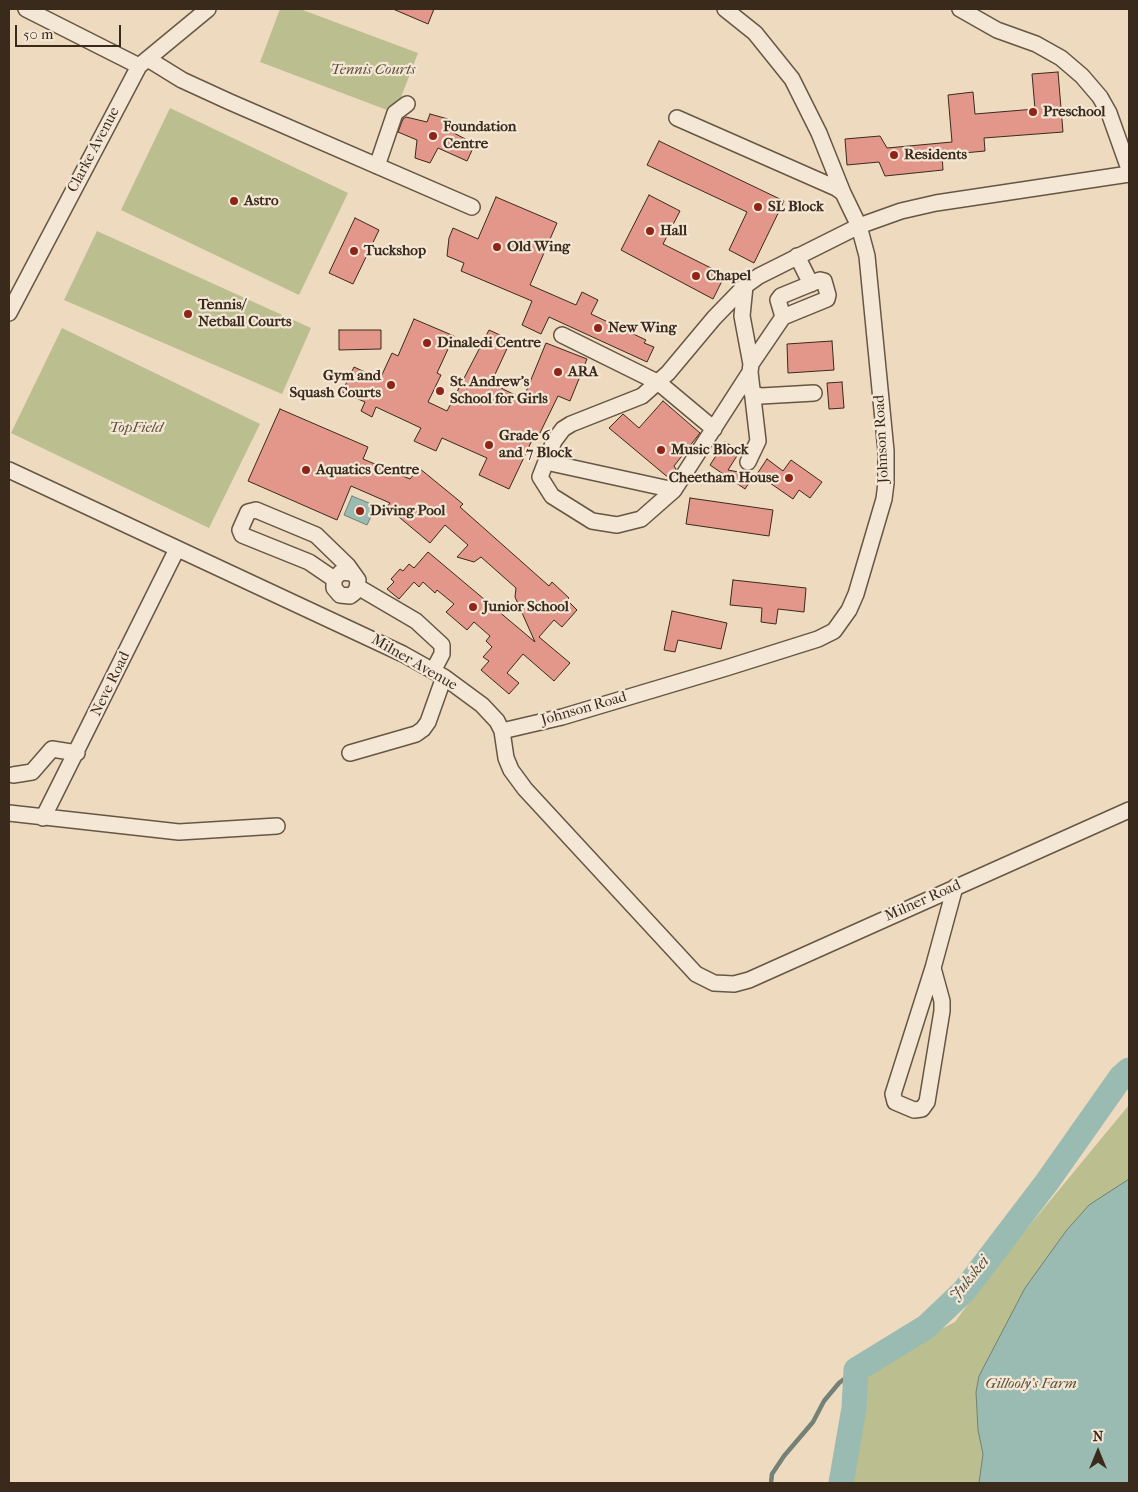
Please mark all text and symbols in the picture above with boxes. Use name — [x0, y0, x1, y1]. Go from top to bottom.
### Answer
scale bar — [18, 15, 124, 47]
text: 50 m — [23, 25, 53, 43]
park label: Tennis Courts — [331, 61, 415, 79]
place label: Preschool — [1043, 103, 1105, 121]
street label: Clarke Avenue — [64, 104, 124, 196]
marker: Preschool — [1027, 106, 1039, 118]
place label: Foundation Centre — [443, 118, 517, 153]
marker: Foundation Centre — [427, 130, 439, 142]
place label: Residents — [904, 146, 967, 164]
marker: Residents — [888, 149, 900, 161]
place label: Astro — [244, 192, 279, 210]
marker: Astro — [228, 195, 240, 207]
place label: SL Block — [768, 198, 824, 216]
marker: SL Block — [752, 201, 764, 213]
place label: Hall — [660, 222, 687, 240]
marker: Hall — [644, 225, 656, 237]
place label: Old Wing — [507, 238, 570, 256]
marker: Old Wing — [491, 241, 503, 253]
place label: Tuckshop — [364, 242, 426, 260]
marker: Tuckshop — [348, 245, 360, 257]
place label: Chapel — [706, 267, 751, 285]
marker: Chapel — [690, 270, 702, 282]
place label: Tennis/ Netball Courts — [198, 296, 292, 331]
marker: Tennis/ Netball Courts — [182, 308, 194, 320]
place label: New Wing — [608, 319, 677, 337]
marker: New Wing — [592, 322, 604, 334]
place label: Dinaledi Centre — [437, 334, 541, 352]
marker: Dinaledi Centre — [421, 337, 433, 349]
place label: ARA — [568, 363, 598, 381]
marker: ARA — [552, 366, 564, 378]
place label: Gym and Squash Courts — [290, 367, 381, 402]
place label: St. Andrew's School for Girls — [450, 373, 548, 408]
marker: Gym and Squash Courts — [385, 379, 397, 391]
marker: St. Andrew's School for Girls — [434, 385, 446, 397]
street label: Johnson Road — [871, 394, 893, 484]
park label: TopField — [109, 419, 163, 437]
place label: Grade 6 and 7 Block — [499, 427, 572, 462]
marker: Grade 6 and 7 Block — [483, 439, 495, 451]
place label: Music Block — [671, 441, 748, 459]
marker: Music Block — [655, 444, 667, 456]
place label: Aquatics Centre — [316, 461, 419, 479]
marker: Aquatics Centre — [300, 464, 312, 476]
place label: Cheetham House — [669, 469, 779, 487]
marker: Cheetham House — [783, 472, 795, 484]
place label: Diving Pool — [370, 502, 445, 520]
marker: Diving Pool — [354, 505, 366, 517]
place label: Junior School — [483, 598, 569, 616]
marker: Junior School — [467, 601, 479, 613]
street label: Milner Avenue — [368, 631, 460, 695]
street label: Neve Road — [88, 649, 134, 719]
street label: Johnson Road — [539, 688, 629, 730]
street label: Milner Road — [882, 876, 964, 926]
water label: Jukskei — [946, 1253, 994, 1305]
park label: Gillooly's Farm — [985, 1375, 1077, 1393]
north arrow — [1073, 1427, 1123, 1477]
text: N — [1093, 1428, 1103, 1445]

